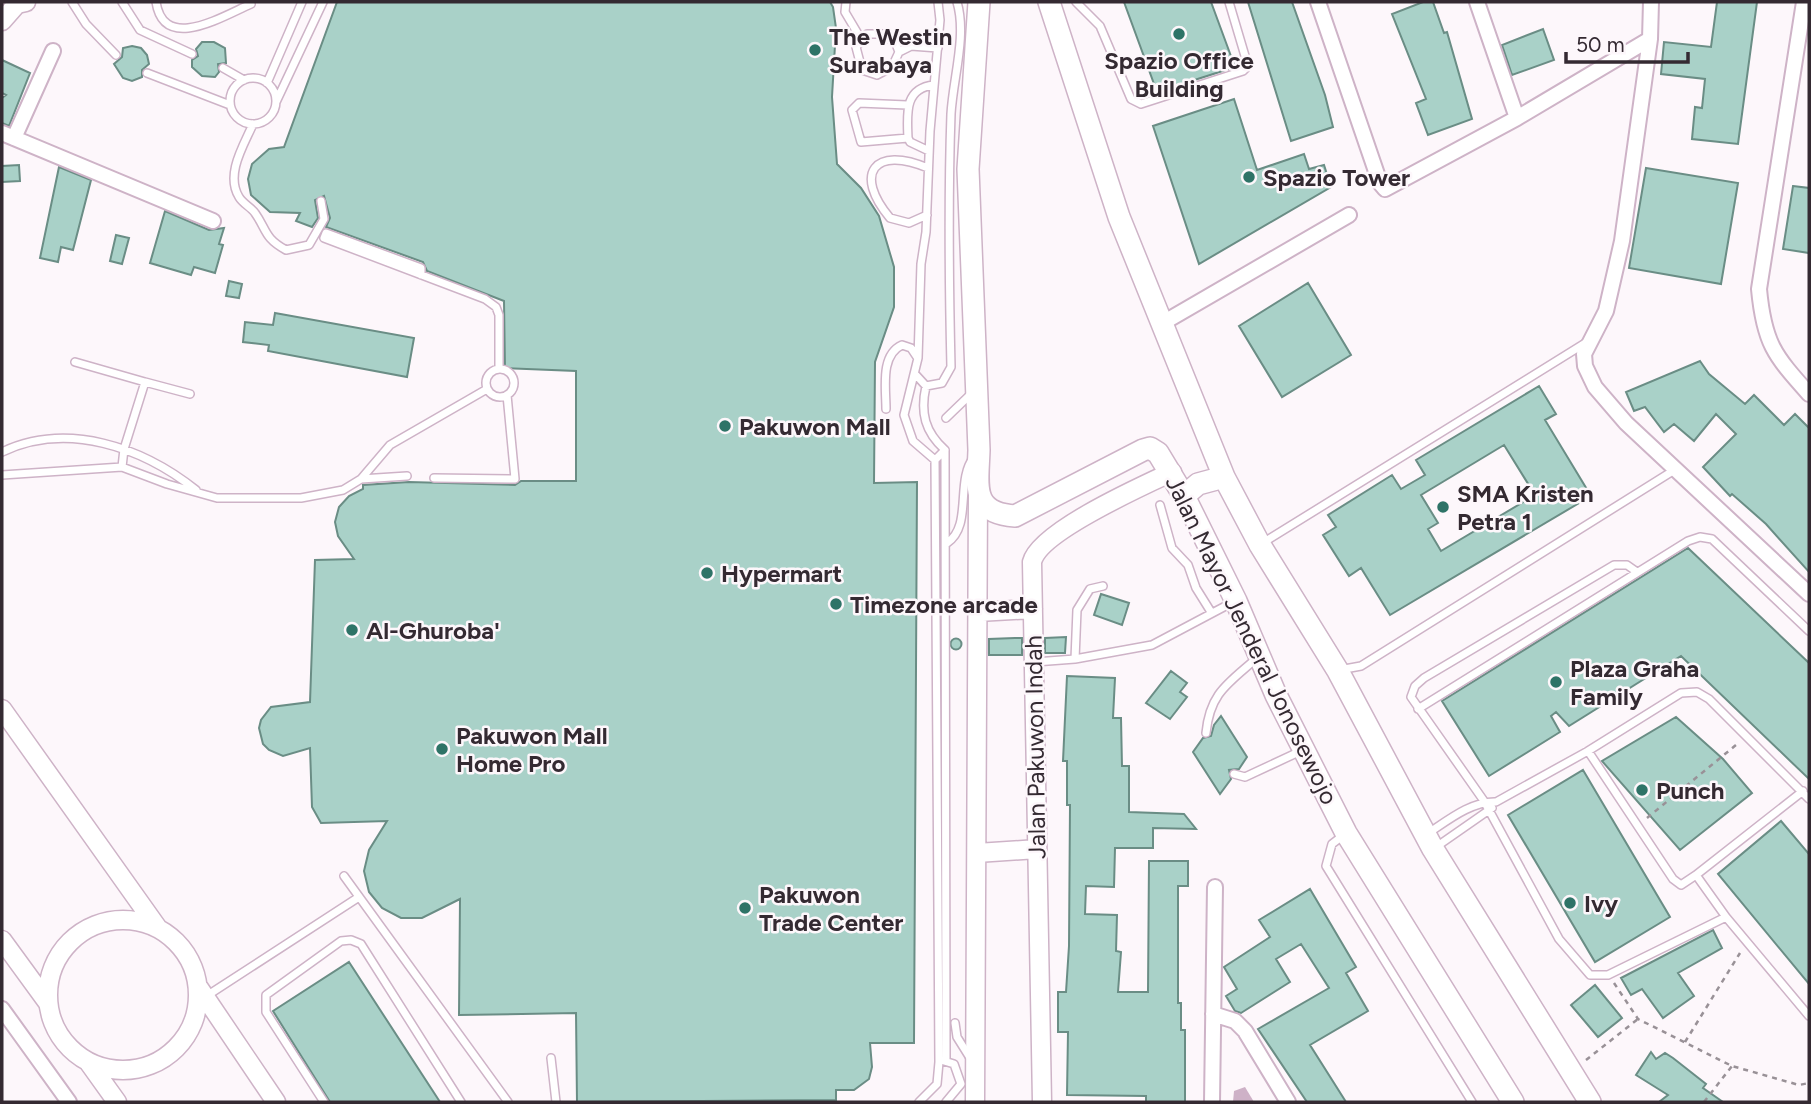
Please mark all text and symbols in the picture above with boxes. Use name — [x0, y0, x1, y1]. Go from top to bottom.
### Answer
scale bar — [1566, 21, 1688, 65]
place label: The Westin Surabaya — [829, 22, 952, 79]
marker: Spazio Office Building — [1171, 26, 1187, 42]
text: 50 m — [1576, 32, 1625, 57]
marker: The Westin Surabaya — [807, 42, 823, 58]
place label: Spazio Office Building — [1104, 46, 1254, 103]
place label: Spazio Tower — [1263, 163, 1410, 192]
marker: Spazio Tower — [1241, 169, 1257, 185]
place label: Pakuwon Mall — [739, 412, 891, 441]
marker: Pakuwon Mall — [717, 418, 733, 434]
street label: Jalan Mayor Jenderal Jonosewojo — [1160, 471, 1344, 809]
place label: SMA Kristen Petra 1 — [1457, 479, 1594, 536]
marker: SMA Kristen Petra 1 — [1435, 499, 1451, 515]
place label: Hypermart — [721, 559, 842, 588]
marker: Hypermart — [699, 565, 715, 581]
place label: Timezone arcade — [850, 590, 1038, 619]
marker: Timezone arcade — [828, 596, 844, 612]
place label: Al-Ghuroba' — [366, 616, 500, 645]
marker: Al-Ghuroba' — [344, 622, 360, 638]
street label: Jalan Pakuwon Indah — [1019, 635, 1051, 859]
place label: Plaza Graha Family — [1570, 654, 1699, 711]
marker: Plaza Graha Family — [1548, 674, 1564, 690]
place label: Pakuwon Mall Home Pro — [456, 721, 608, 778]
marker: Pakuwon Mall Home Pro — [434, 741, 450, 757]
place label: Punch — [1656, 776, 1724, 805]
marker: Punch — [1634, 782, 1650, 798]
place label: Pakuwon Trade Center — [759, 880, 903, 937]
place label: Ivy — [1584, 889, 1618, 918]
marker: Ivy — [1562, 895, 1578, 911]
marker: Pakuwon Trade Center — [737, 900, 753, 916]

